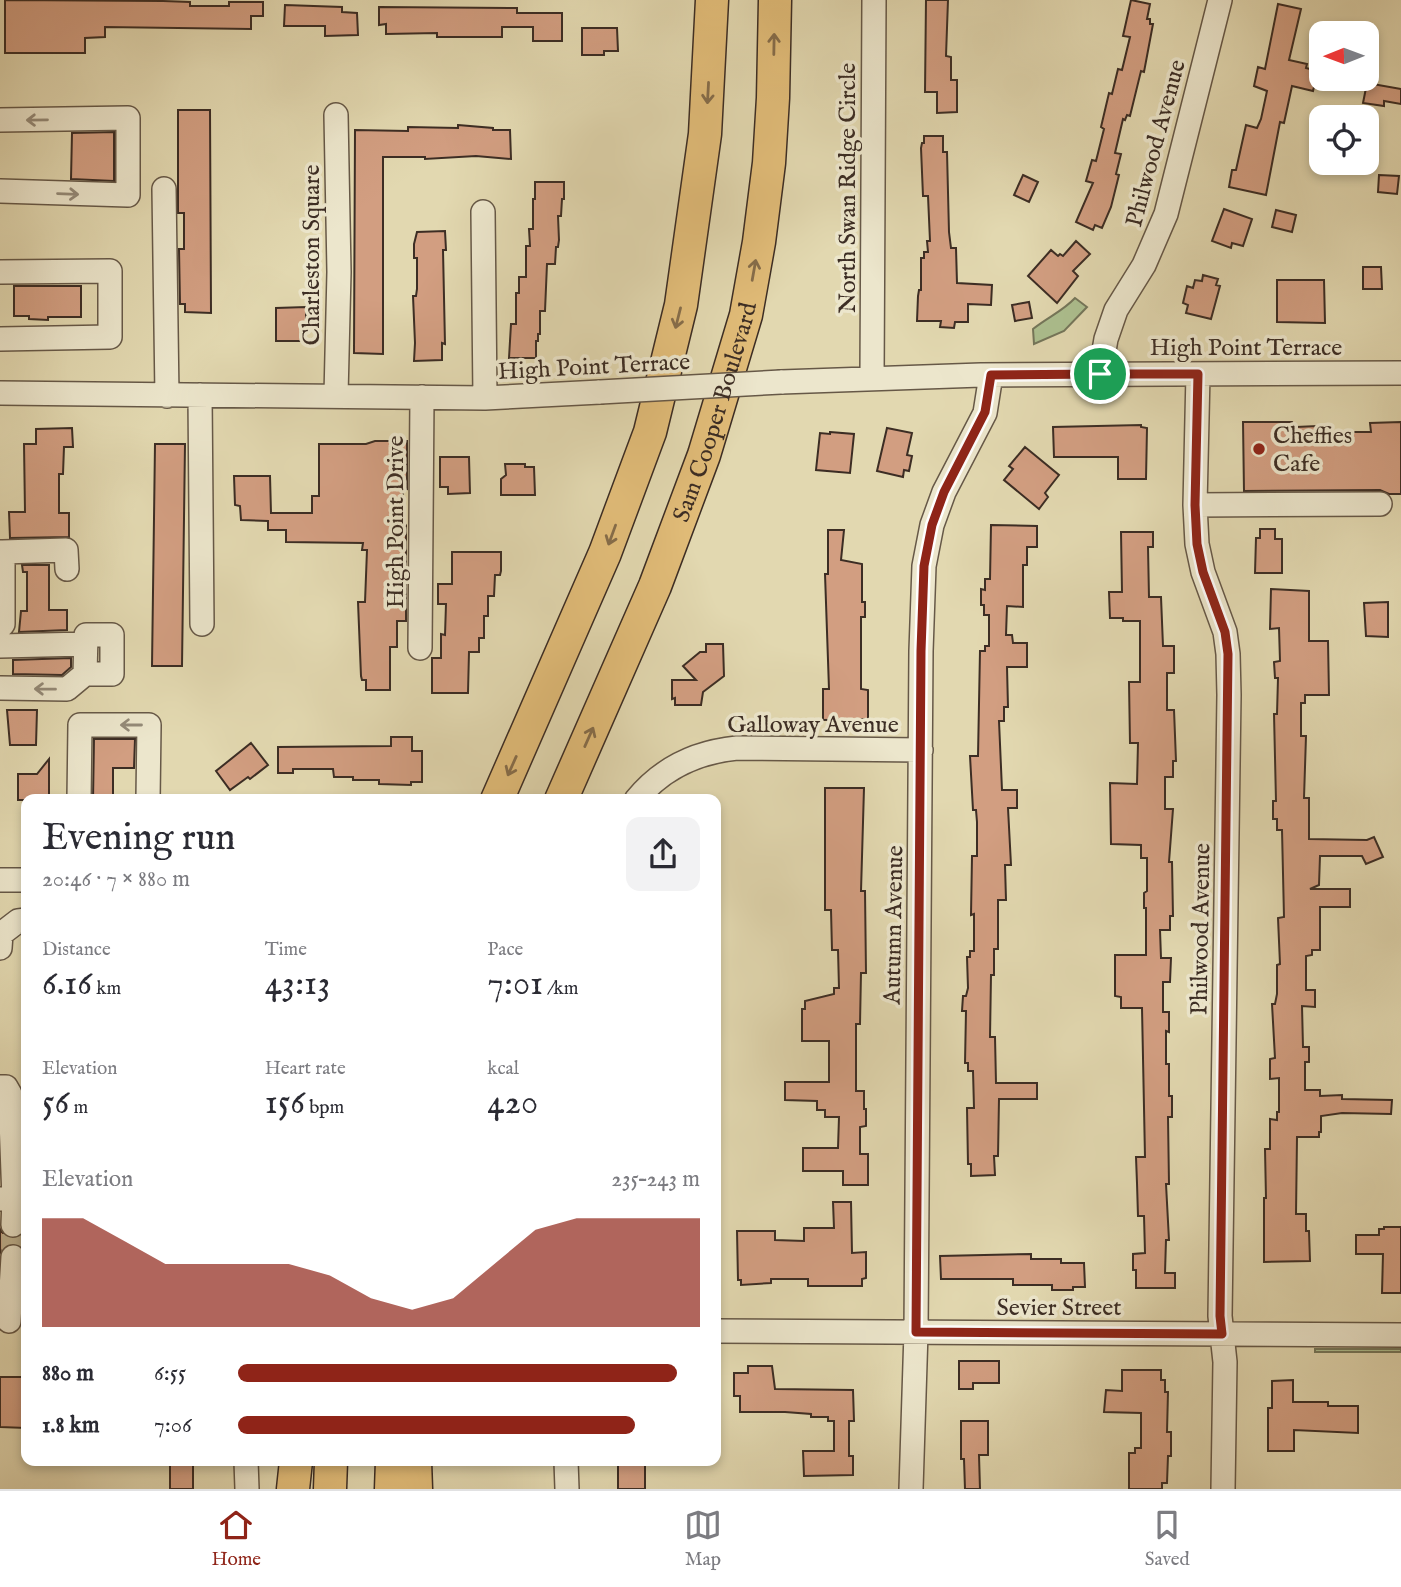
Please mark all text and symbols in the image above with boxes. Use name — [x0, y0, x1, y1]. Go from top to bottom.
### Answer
north arrow — [1309, 21, 1379, 91]
map controls — [1309, 21, 1379, 175]
one-way arrow — [767, 32, 781, 55]
street label: Philwood Avenue — [1119, 56, 1194, 230]
street label: North Swan Ridge Circle — [833, 63, 864, 313]
one-way arrow — [701, 81, 714, 104]
button: locate — [1309, 105, 1379, 175]
one-way arrow — [26, 113, 49, 126]
street label: Charleston Square — [297, 165, 328, 345]
one-way arrow — [56, 187, 79, 201]
one-way arrow — [748, 259, 761, 282]
street label: Sam Cooper Boulevard — [666, 300, 765, 527]
one-way arrow — [671, 306, 684, 329]
street label: High Point Terrace — [1150, 333, 1342, 364]
pin — [1070, 344, 1130, 404]
street label: High Point Terrace — [497, 347, 691, 388]
icon: arrive — [1081, 355, 1119, 393]
place label: Cheffies Cafe — [1273, 421, 1352, 480]
street label: High Point Drive — [381, 436, 412, 608]
marker: Cheffies Cafe — [1251, 441, 1267, 457]
one-way arrow — [604, 524, 617, 546]
one-way arrow — [34, 682, 57, 696]
street label: Galloway Avenue — [727, 710, 899, 741]
one-way arrow — [120, 718, 143, 732]
one-way arrow — [583, 727, 596, 749]
one-way arrow — [505, 755, 518, 777]
text: Evening run — [42, 815, 236, 863]
button: share — [626, 817, 700, 891]
street label: Philwood Avenue — [1185, 843, 1218, 1015]
street label: Autumn Avenue — [878, 845, 911, 1006]
text: 20:46 · 7 × 880 m — [42, 865, 190, 894]
text: Distance — [42, 938, 111, 962]
text: Time — [265, 938, 307, 962]
text: Pace — [487, 938, 523, 962]
text: 6.16 — [42, 962, 92, 1007]
text: 43:13 — [265, 962, 330, 1007]
text: 7:01 — [487, 962, 543, 1007]
text: km — [92, 977, 121, 1001]
text: /km — [543, 977, 578, 1001]
text: Elevation — [42, 1057, 117, 1081]
text: Heart rate — [265, 1057, 346, 1081]
text: kcal — [487, 1057, 519, 1081]
text: 56 — [42, 1081, 69, 1126]
text: 156 — [265, 1081, 305, 1126]
text: 420 — [487, 1081, 538, 1126]
text: m — [69, 1096, 88, 1120]
text: bpm — [305, 1096, 344, 1120]
text: Elevation — [42, 1165, 133, 1194]
text: 235–243 m — [611, 1165, 700, 1194]
street label: Sevier Street — [997, 1293, 1122, 1324]
text: 880 m — [42, 1359, 94, 1388]
text: 6:55 — [154, 1359, 186, 1388]
text: 1.8 km — [42, 1411, 100, 1440]
text: 7:06 — [154, 1411, 192, 1440]
tab: Home — [211, 1506, 261, 1572]
tab: Map — [684, 1506, 722, 1572]
tab: Saved — [1145, 1506, 1190, 1572]

